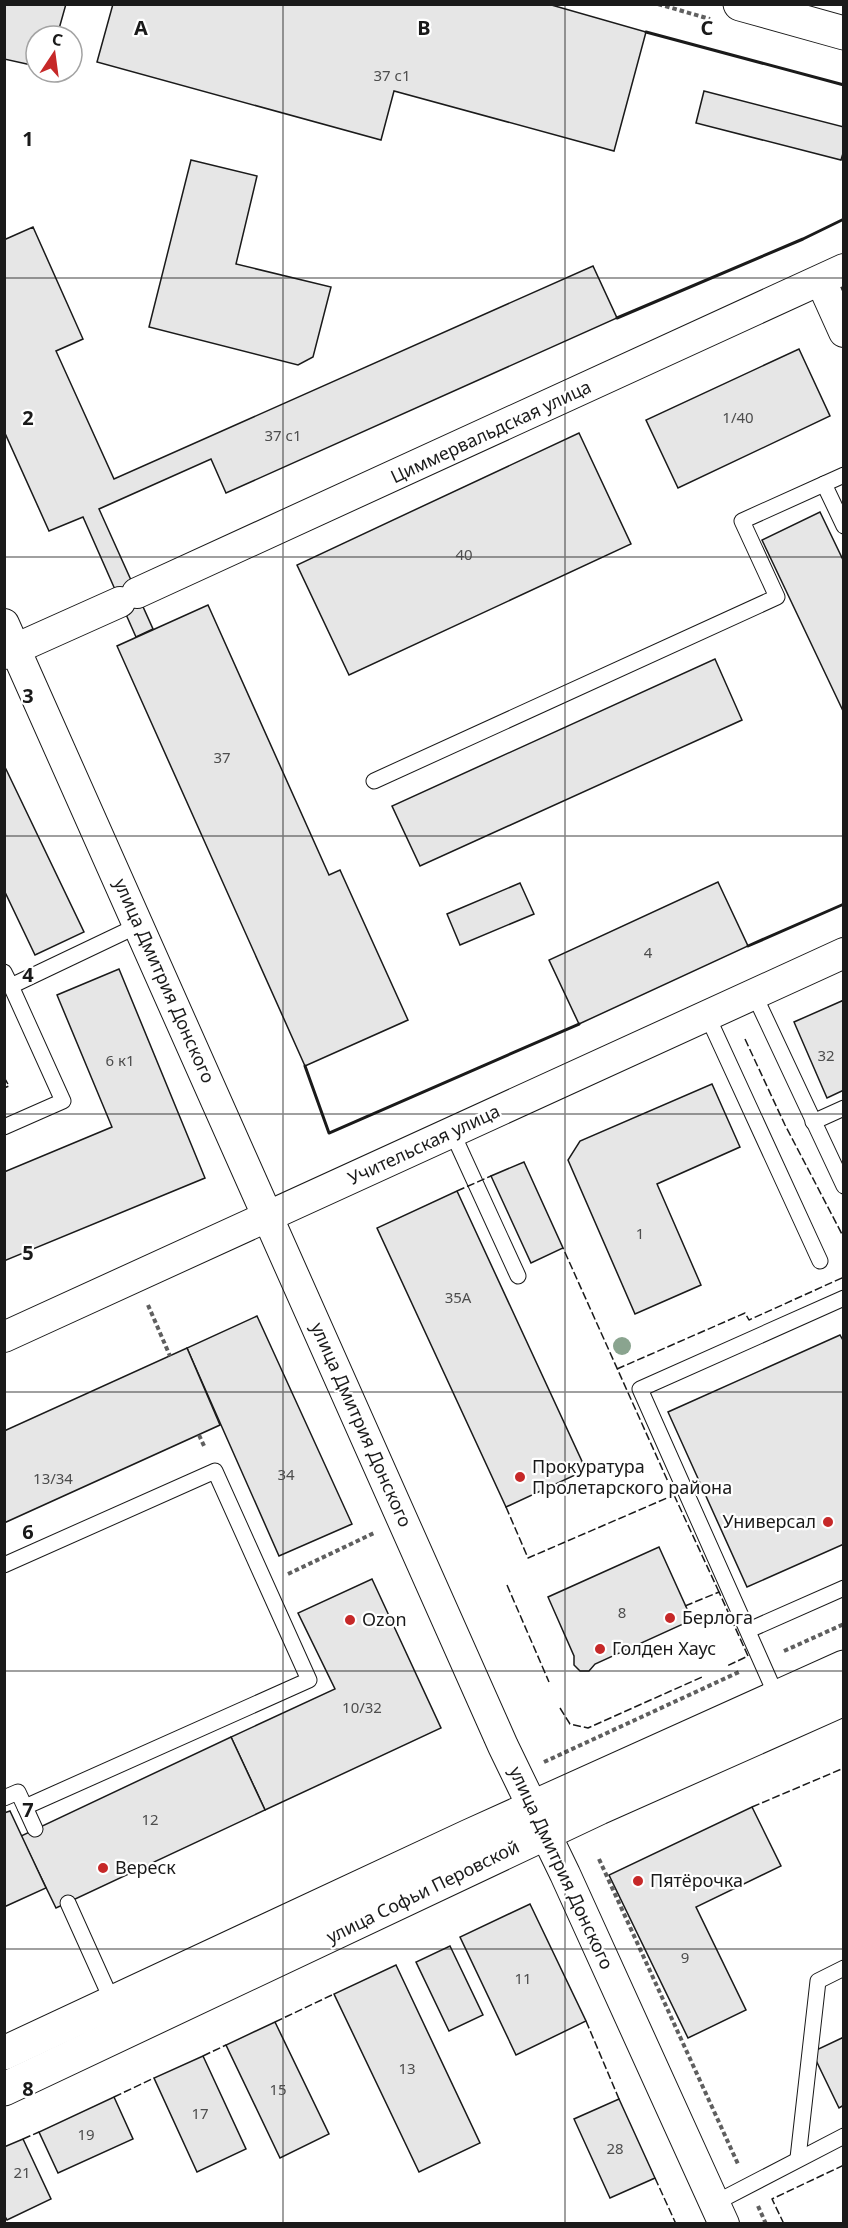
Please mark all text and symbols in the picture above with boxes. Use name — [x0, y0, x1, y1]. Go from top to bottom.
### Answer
text: A — [134, 14, 148, 41]
text: B — [417, 14, 431, 41]
text: C — [701, 14, 714, 41]
north arrow — [24, 24, 84, 84]
text: С — [50, 28, 65, 51]
house number: 37 с1 — [373, 65, 411, 85]
text: 1 — [22, 125, 34, 152]
street label: Циммервальдская улица — [386, 374, 595, 488]
text: 2 — [22, 404, 34, 431]
house number: 1/40 — [722, 407, 754, 427]
house number: 37 с1 — [264, 425, 302, 445]
house number: 40 — [455, 544, 473, 564]
text: 3 — [22, 682, 34, 709]
house number: 37 — [213, 747, 231, 767]
street label: улица Дмитрия Донского — [109, 875, 221, 1087]
house number: 4 — [644, 942, 653, 962]
text: 4 — [22, 961, 34, 988]
house number: 32 — [817, 1045, 835, 1065]
house number: 6 к1 — [105, 1050, 135, 1070]
street label: Учительская улица — [344, 1098, 503, 1190]
house number: 1 — [636, 1223, 644, 1243]
text: 5 — [22, 1239, 34, 1266]
house number: 35А — [445, 1287, 472, 1307]
street label: улица Дмитрия Донского — [306, 1319, 418, 1531]
place label: Прокуратура Пролетарского района — [532, 1454, 732, 1499]
house number: 34 — [277, 1464, 295, 1484]
house number: 13/34 — [33, 1468, 73, 1488]
marker: Прокуратура Пролетарского района — [513, 1470, 527, 1484]
place label: Универсал — [722, 1509, 816, 1533]
marker: Универсал — [821, 1515, 835, 1529]
text: 6 — [22, 1518, 34, 1545]
house number: 8 — [618, 1602, 626, 1622]
place label: Берлога — [682, 1605, 753, 1629]
place label: Ozon — [362, 1607, 407, 1631]
marker: Берлога — [663, 1611, 677, 1625]
marker: Ozon — [343, 1613, 357, 1627]
place label: Голден Хаус — [612, 1636, 716, 1660]
marker: Голден Хаус — [593, 1642, 607, 1656]
house number: 10/32 — [342, 1697, 382, 1717]
street label: улица Дмитрия Донского — [504, 1762, 620, 1973]
text: 7 — [22, 1796, 34, 1823]
house number: 12 — [141, 1809, 159, 1829]
street label: улица Софьи Перовской — [322, 1834, 523, 1948]
place label: Вереск — [115, 1855, 176, 1879]
marker: Вереск — [96, 1861, 110, 1875]
place label: Пятёрочка — [650, 1868, 743, 1892]
marker: Пятёрочка — [631, 1874, 645, 1888]
house number: 9 — [681, 1947, 689, 1967]
house number: 11 — [514, 1968, 532, 1988]
house number: 13 — [398, 2058, 416, 2078]
text: 8 — [22, 2075, 34, 2102]
house number: 15 — [269, 2079, 287, 2099]
house number: 17 — [191, 2103, 209, 2123]
house number: 19 — [77, 2124, 95, 2144]
house number: 28 — [606, 2138, 624, 2158]
house number: 21 — [13, 2162, 31, 2182]

